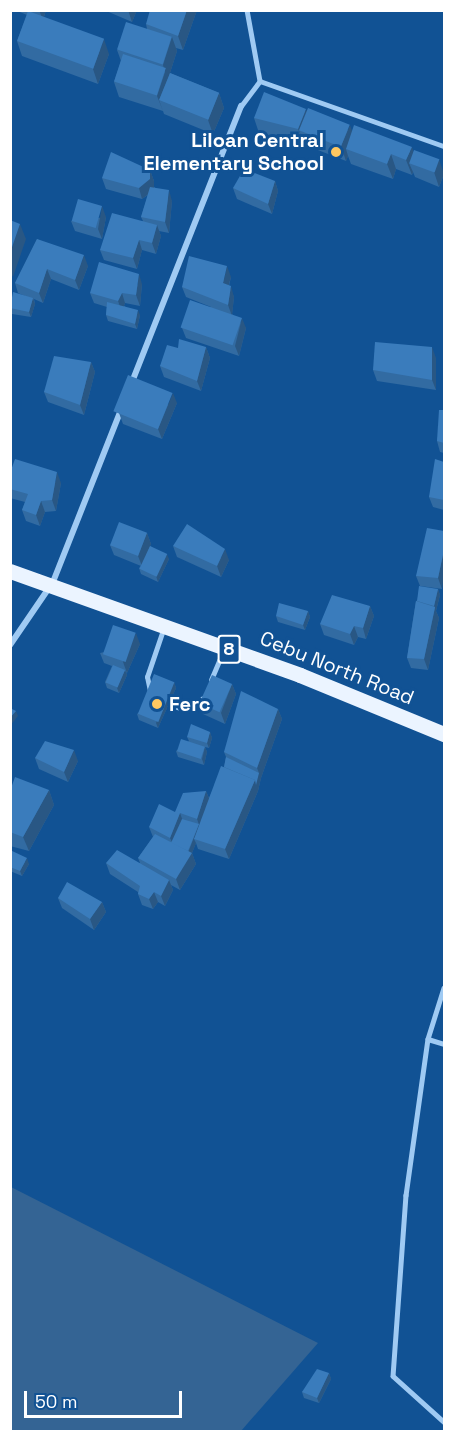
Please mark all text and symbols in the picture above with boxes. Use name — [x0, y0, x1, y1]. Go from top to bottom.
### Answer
place label: Liloan Central Elementary School — [143, 128, 324, 175]
marker: Liloan Central Elementary School — [329, 145, 343, 159]
street label: Cebu North Road — [257, 626, 417, 710]
road number: 8 — [217, 634, 241, 664]
place label: Ferc — [169, 692, 210, 716]
marker: Ferc — [150, 697, 164, 711]
scale bar — [27, 1379, 184, 1417]
text: 50 m — [35, 1390, 77, 1413]

